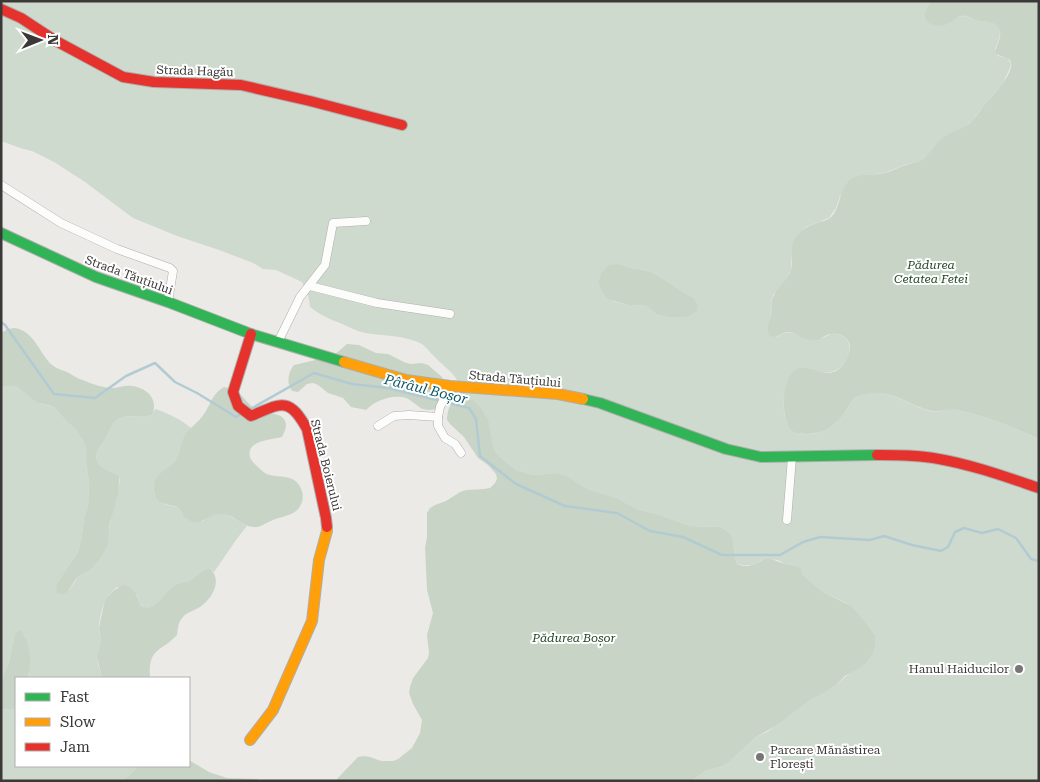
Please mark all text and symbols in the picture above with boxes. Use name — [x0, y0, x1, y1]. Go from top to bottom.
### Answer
north arrow — [15, 15, 65, 65]
text: N — [45, 34, 61, 46]
street label: Strada Hagău — [156, 63, 234, 79]
street label: Strada Tăuțiului — [83, 253, 175, 298]
park label: Pădurea Cetatea Fetei — [894, 258, 968, 286]
street label: Strada Tăuțiului — [468, 368, 562, 391]
water label: Pârâul Boșor — [381, 371, 469, 409]
street label: Strada Boierului — [308, 418, 344, 512]
park label: Pădurea Boșor — [531, 631, 616, 647]
place label: Hanul Haiducilor — [909, 662, 1009, 676]
marker: Hanul Haiducilor — [1013, 663, 1025, 675]
legend — [15, 677, 190, 767]
text: Fast — [60, 688, 90, 706]
text: Slow — [60, 713, 96, 731]
text: Jam — [60, 738, 90, 756]
place label: Parcare Mănăstirea Florești — [770, 743, 881, 772]
marker: Parcare Mănăstirea Florești — [754, 751, 766, 763]

